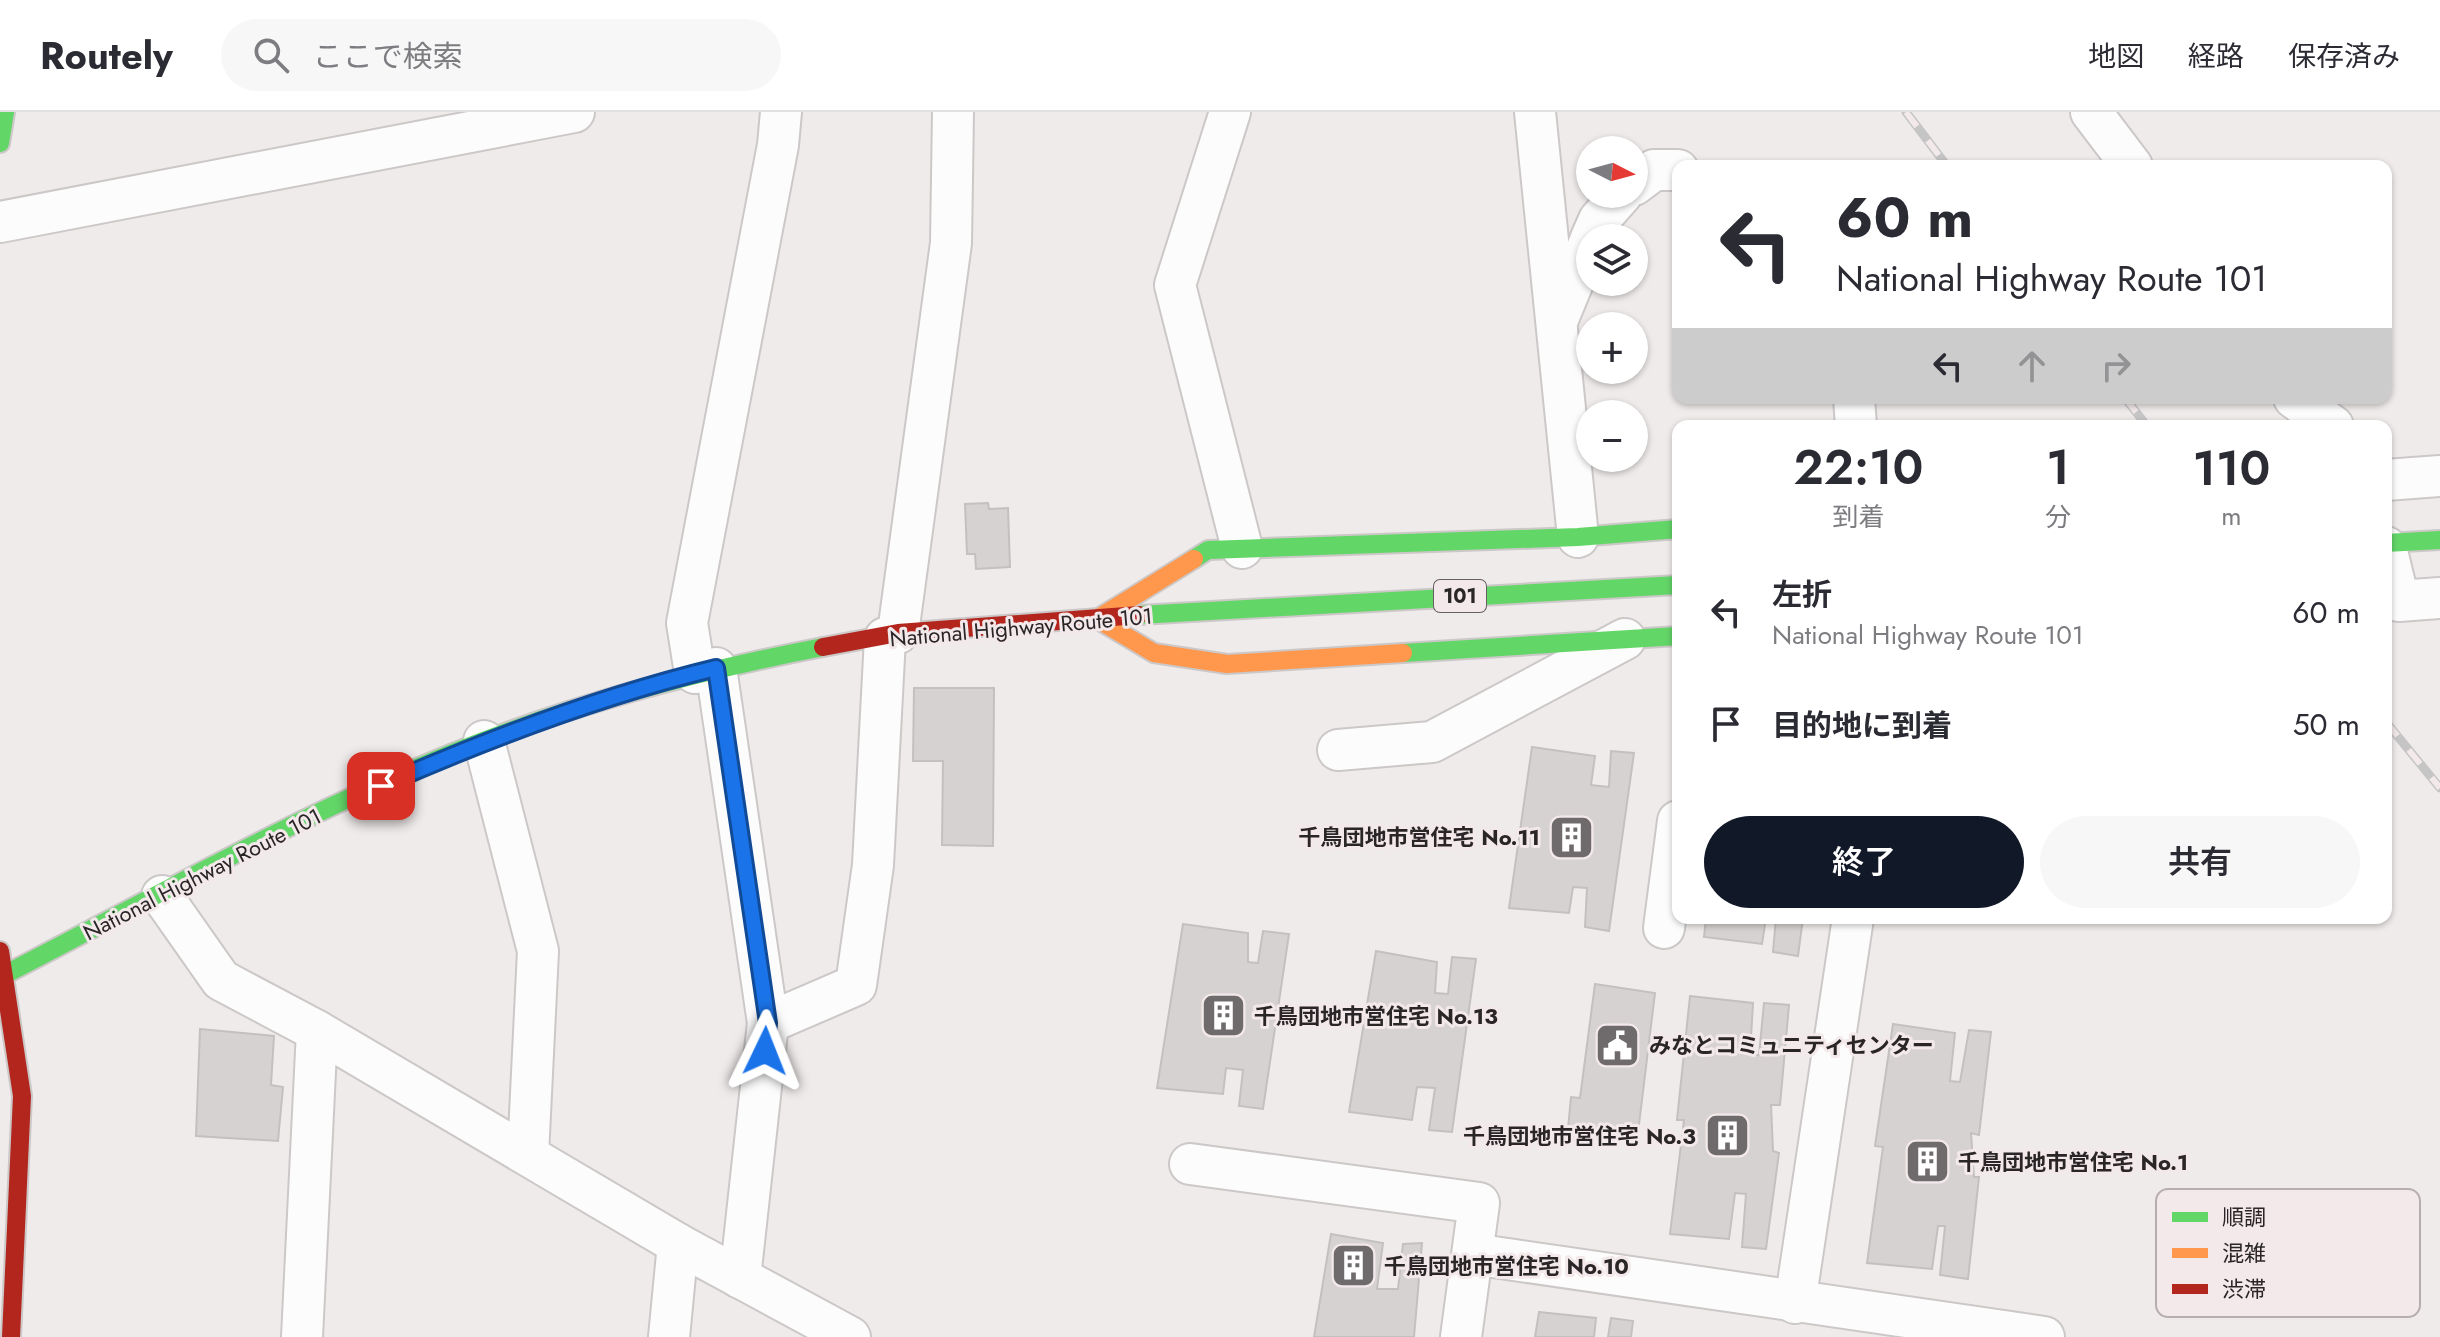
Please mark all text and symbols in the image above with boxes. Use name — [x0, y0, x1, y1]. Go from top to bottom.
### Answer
search box — [221, 19, 781, 91]
text: Routely — [40, 28, 173, 83]
icon: search — [249, 33, 293, 77]
text: ここで検索 — [313, 35, 463, 78]
text: 地図 — [2088, 36, 2144, 77]
text: 経路 — [2188, 36, 2244, 77]
text: 保存済み — [2288, 36, 2400, 77]
north arrow — [1576, 136, 1648, 208]
map controls — [1576, 136, 1648, 472]
text: 60 m — [1836, 177, 1973, 258]
icon: left — [1704, 192, 1808, 296]
button: layers — [1576, 224, 1648, 296]
text: National Highway Route 101 — [1836, 252, 2267, 304]
button: + — [1576, 312, 1648, 384]
icon: left — [1926, 344, 1970, 388]
icon: ahead — [2010, 344, 2054, 388]
icon: right — [2094, 344, 2138, 388]
button: − — [1576, 400, 1648, 472]
text: 22:10 — [1794, 433, 1923, 502]
text: 1 — [2046, 433, 2070, 502]
text: 110 — [2192, 434, 2270, 503]
text: m — [2221, 497, 2242, 535]
text: 到着 — [1832, 498, 1884, 536]
text: 分 — [2045, 498, 2071, 536]
text: 左折 — [1772, 573, 1832, 616]
road number: 101 — [1434, 580, 1486, 612]
icon: left — [1704, 590, 1748, 634]
text: 60 m — [2292, 591, 2360, 634]
street label: National Highway Route 101 — [888, 600, 1154, 654]
text: National Highway Route 101 — [1772, 616, 2084, 654]
icon: arrive — [1704, 702, 1748, 746]
text: 50 m — [2293, 703, 2360, 746]
text: 目的地に到着 — [1772, 704, 1952, 747]
pin — [347, 752, 415, 820]
icon: arrive — [359, 764, 403, 808]
street label: National Highway Route 101 — [77, 800, 327, 948]
building icon: 千鳥団地市営住宅 No.11 — [1547, 813, 1595, 861]
button: 終了 — [1704, 816, 2024, 908]
button: 共有 — [2040, 816, 2360, 908]
place label: 千鳥団地市営住宅 No.11 — [1299, 821, 1540, 853]
building icon: 千鳥団地市営住宅 No.13 — [1199, 992, 1247, 1040]
place label: 千鳥団地市営住宅 No.13 — [1254, 1000, 1498, 1032]
position arrow — [723, 1009, 807, 1093]
public building icon: みなとコミュニティセンター — [1594, 1021, 1642, 1069]
place label: みなとコミュニティセンター — [1649, 1029, 1934, 1061]
building icon: 千鳥団地市営住宅 No.3 — [1703, 1112, 1751, 1160]
place label: 千鳥団地市営住宅 No.3 — [1463, 1120, 1696, 1152]
building icon: 千鳥団地市営住宅 No.1 — [1903, 1138, 1951, 1186]
place label: 千鳥団地市営住宅 No.1 — [1958, 1146, 2188, 1178]
legend — [2156, 1189, 2420, 1317]
text: 順調 — [2222, 1201, 2266, 1233]
text: 混雑 — [2222, 1237, 2266, 1269]
building icon: 千鳥団地市営住宅 No.10 — [1329, 1242, 1377, 1290]
place label: 千鳥団地市営住宅 No.10 — [1384, 1250, 1629, 1282]
text: 渋滞 — [2222, 1273, 2266, 1305]

